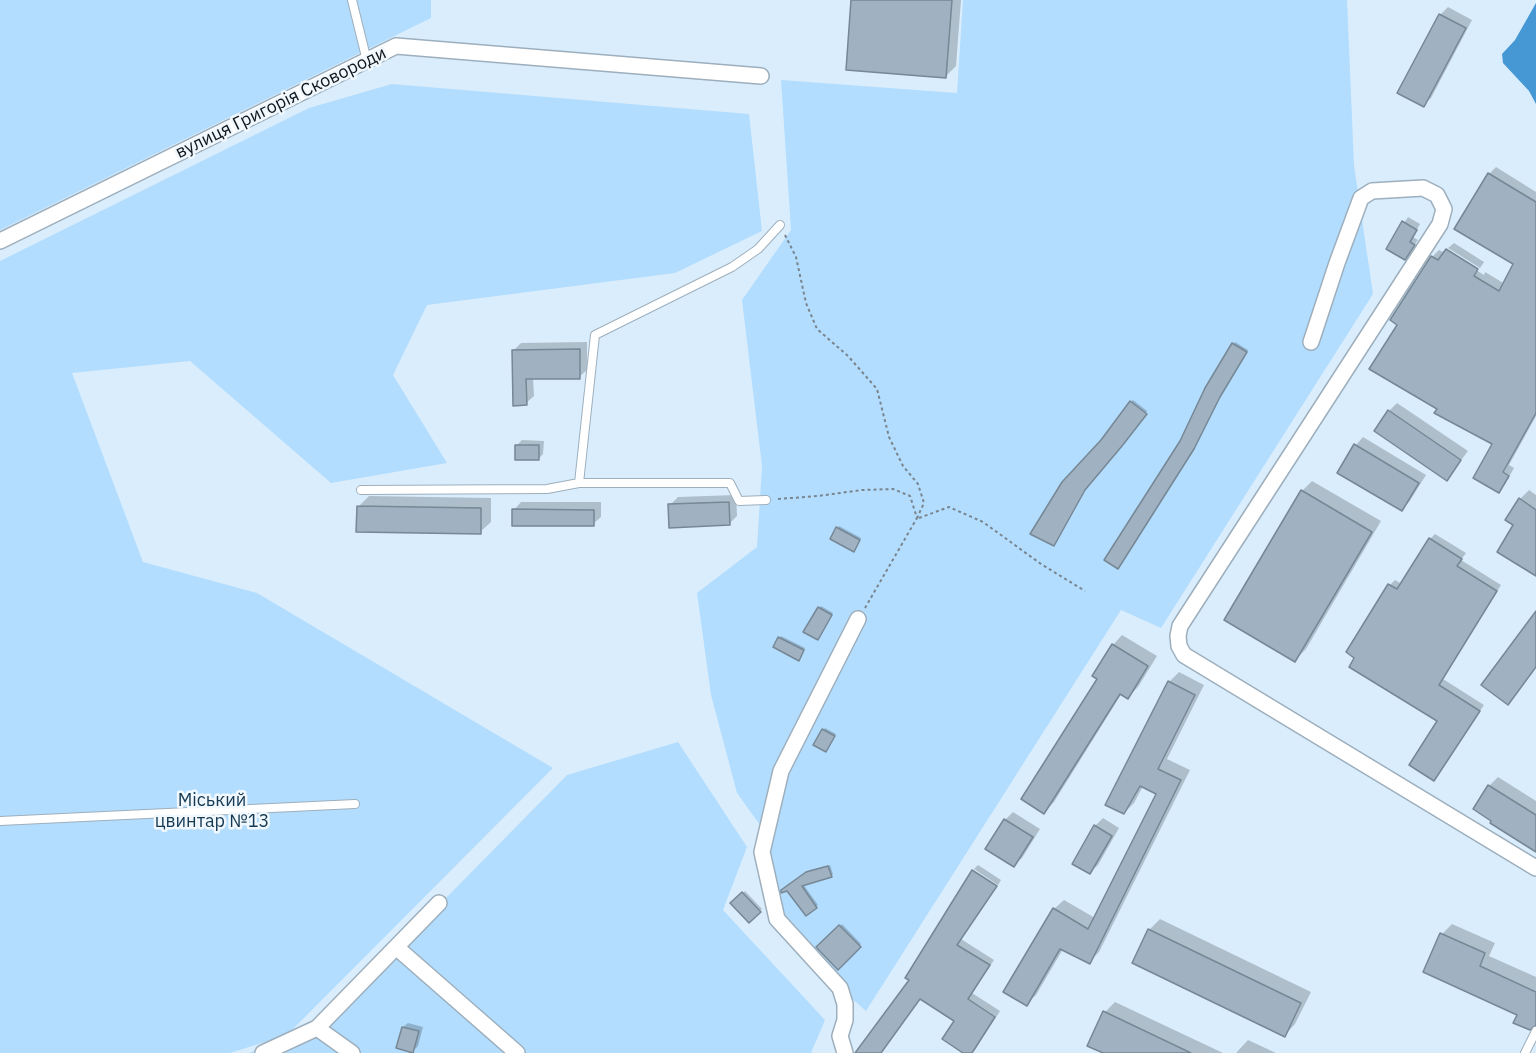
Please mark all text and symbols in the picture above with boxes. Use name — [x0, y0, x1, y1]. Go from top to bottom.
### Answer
street label: вулиця Григорія Сковороди — [172, 42, 390, 164]
park label: Міський цвинтар №13 — [155, 790, 269, 832]

